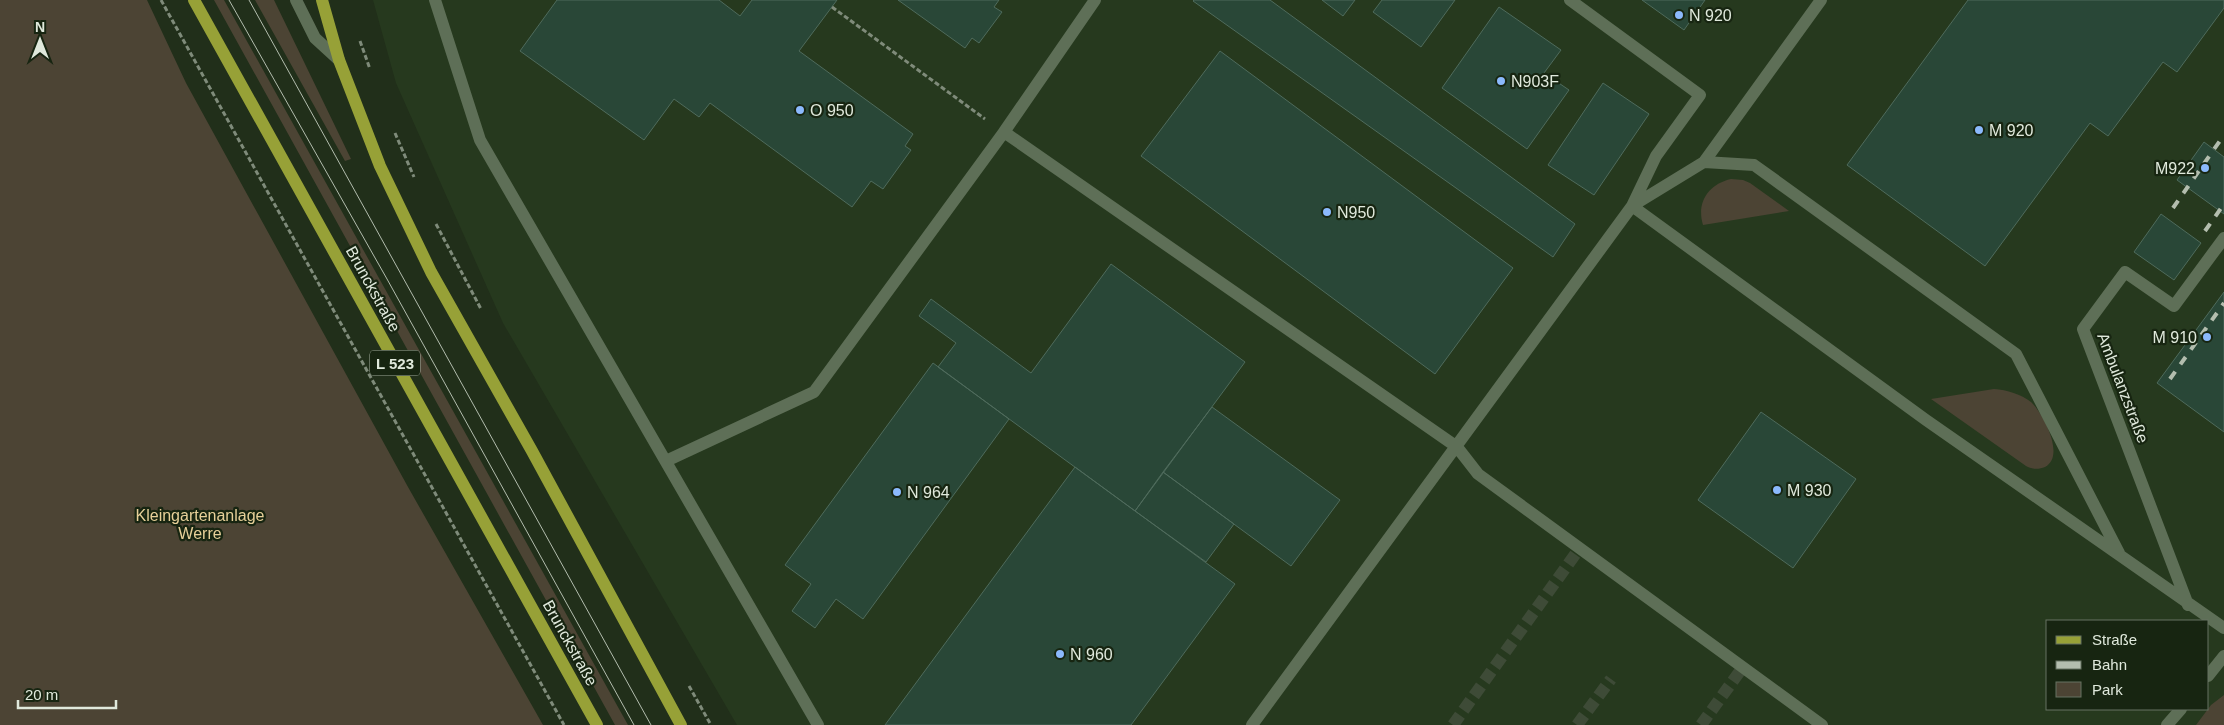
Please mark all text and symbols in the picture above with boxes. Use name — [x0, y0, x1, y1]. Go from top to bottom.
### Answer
place label: N 920 — [1689, 7, 1732, 24]
marker: N 920 — [1673, 9, 1685, 21]
north arrow — [15, 15, 65, 65]
text: N — [35, 19, 45, 35]
place label: N903F — [1511, 73, 1559, 90]
marker: N903F — [1495, 75, 1507, 87]
place label: O 950 — [810, 102, 854, 119]
marker: O 950 — [794, 104, 806, 116]
place label: M 920 — [1989, 122, 2034, 139]
marker: M 920 — [1973, 124, 1985, 136]
place label: M922 — [2155, 160, 2195, 177]
marker: M922 — [2199, 162, 2211, 174]
place label: N950 — [1337, 204, 1375, 221]
marker: N950 — [1321, 206, 1333, 218]
street label: Brunckstraße — [343, 243, 404, 335]
place label: M 910 — [2153, 329, 2197, 346]
street label: Ambulanzstraße — [2094, 331, 2152, 446]
marker: M 910 — [2201, 331, 2213, 343]
road number: L 523 — [370, 350, 420, 376]
place label: M 930 — [1787, 482, 1832, 499]
place label: N 964 — [907, 484, 950, 501]
marker: M 930 — [1771, 484, 1783, 496]
marker: N 964 — [891, 486, 903, 498]
park label: Kleingartenanlage Werre — [136, 507, 265, 542]
street label: Brunckstraße — [540, 597, 601, 689]
legend — [2046, 620, 2209, 710]
text: Straße — [2092, 631, 2137, 648]
place label: N 960 — [1070, 646, 1113, 663]
marker: N 960 — [1054, 648, 1066, 660]
text: Bahn — [2092, 656, 2127, 673]
scale bar — [18, 678, 115, 710]
text: Park — [2092, 681, 2123, 698]
text: 20 m — [25, 686, 58, 703]

